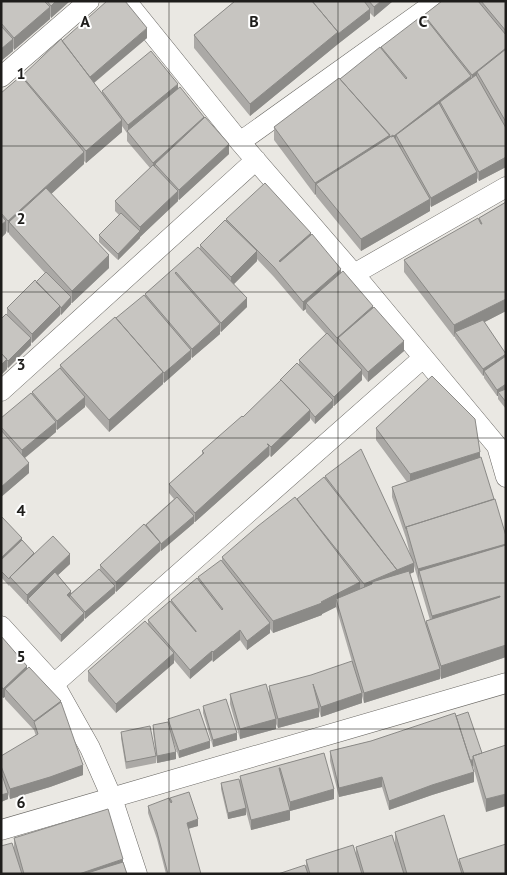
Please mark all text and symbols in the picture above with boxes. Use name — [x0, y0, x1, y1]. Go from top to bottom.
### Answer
text: A — [80, 11, 90, 31]
text: B — [249, 11, 259, 31]
text: C — [419, 11, 428, 31]
text: 1 — [16, 63, 26, 83]
text: 2 — [16, 208, 26, 228]
text: 3 — [16, 354, 26, 374]
text: 4 — [16, 500, 26, 520]
text: 5 — [16, 646, 26, 666]
text: 6 — [16, 792, 26, 812]

